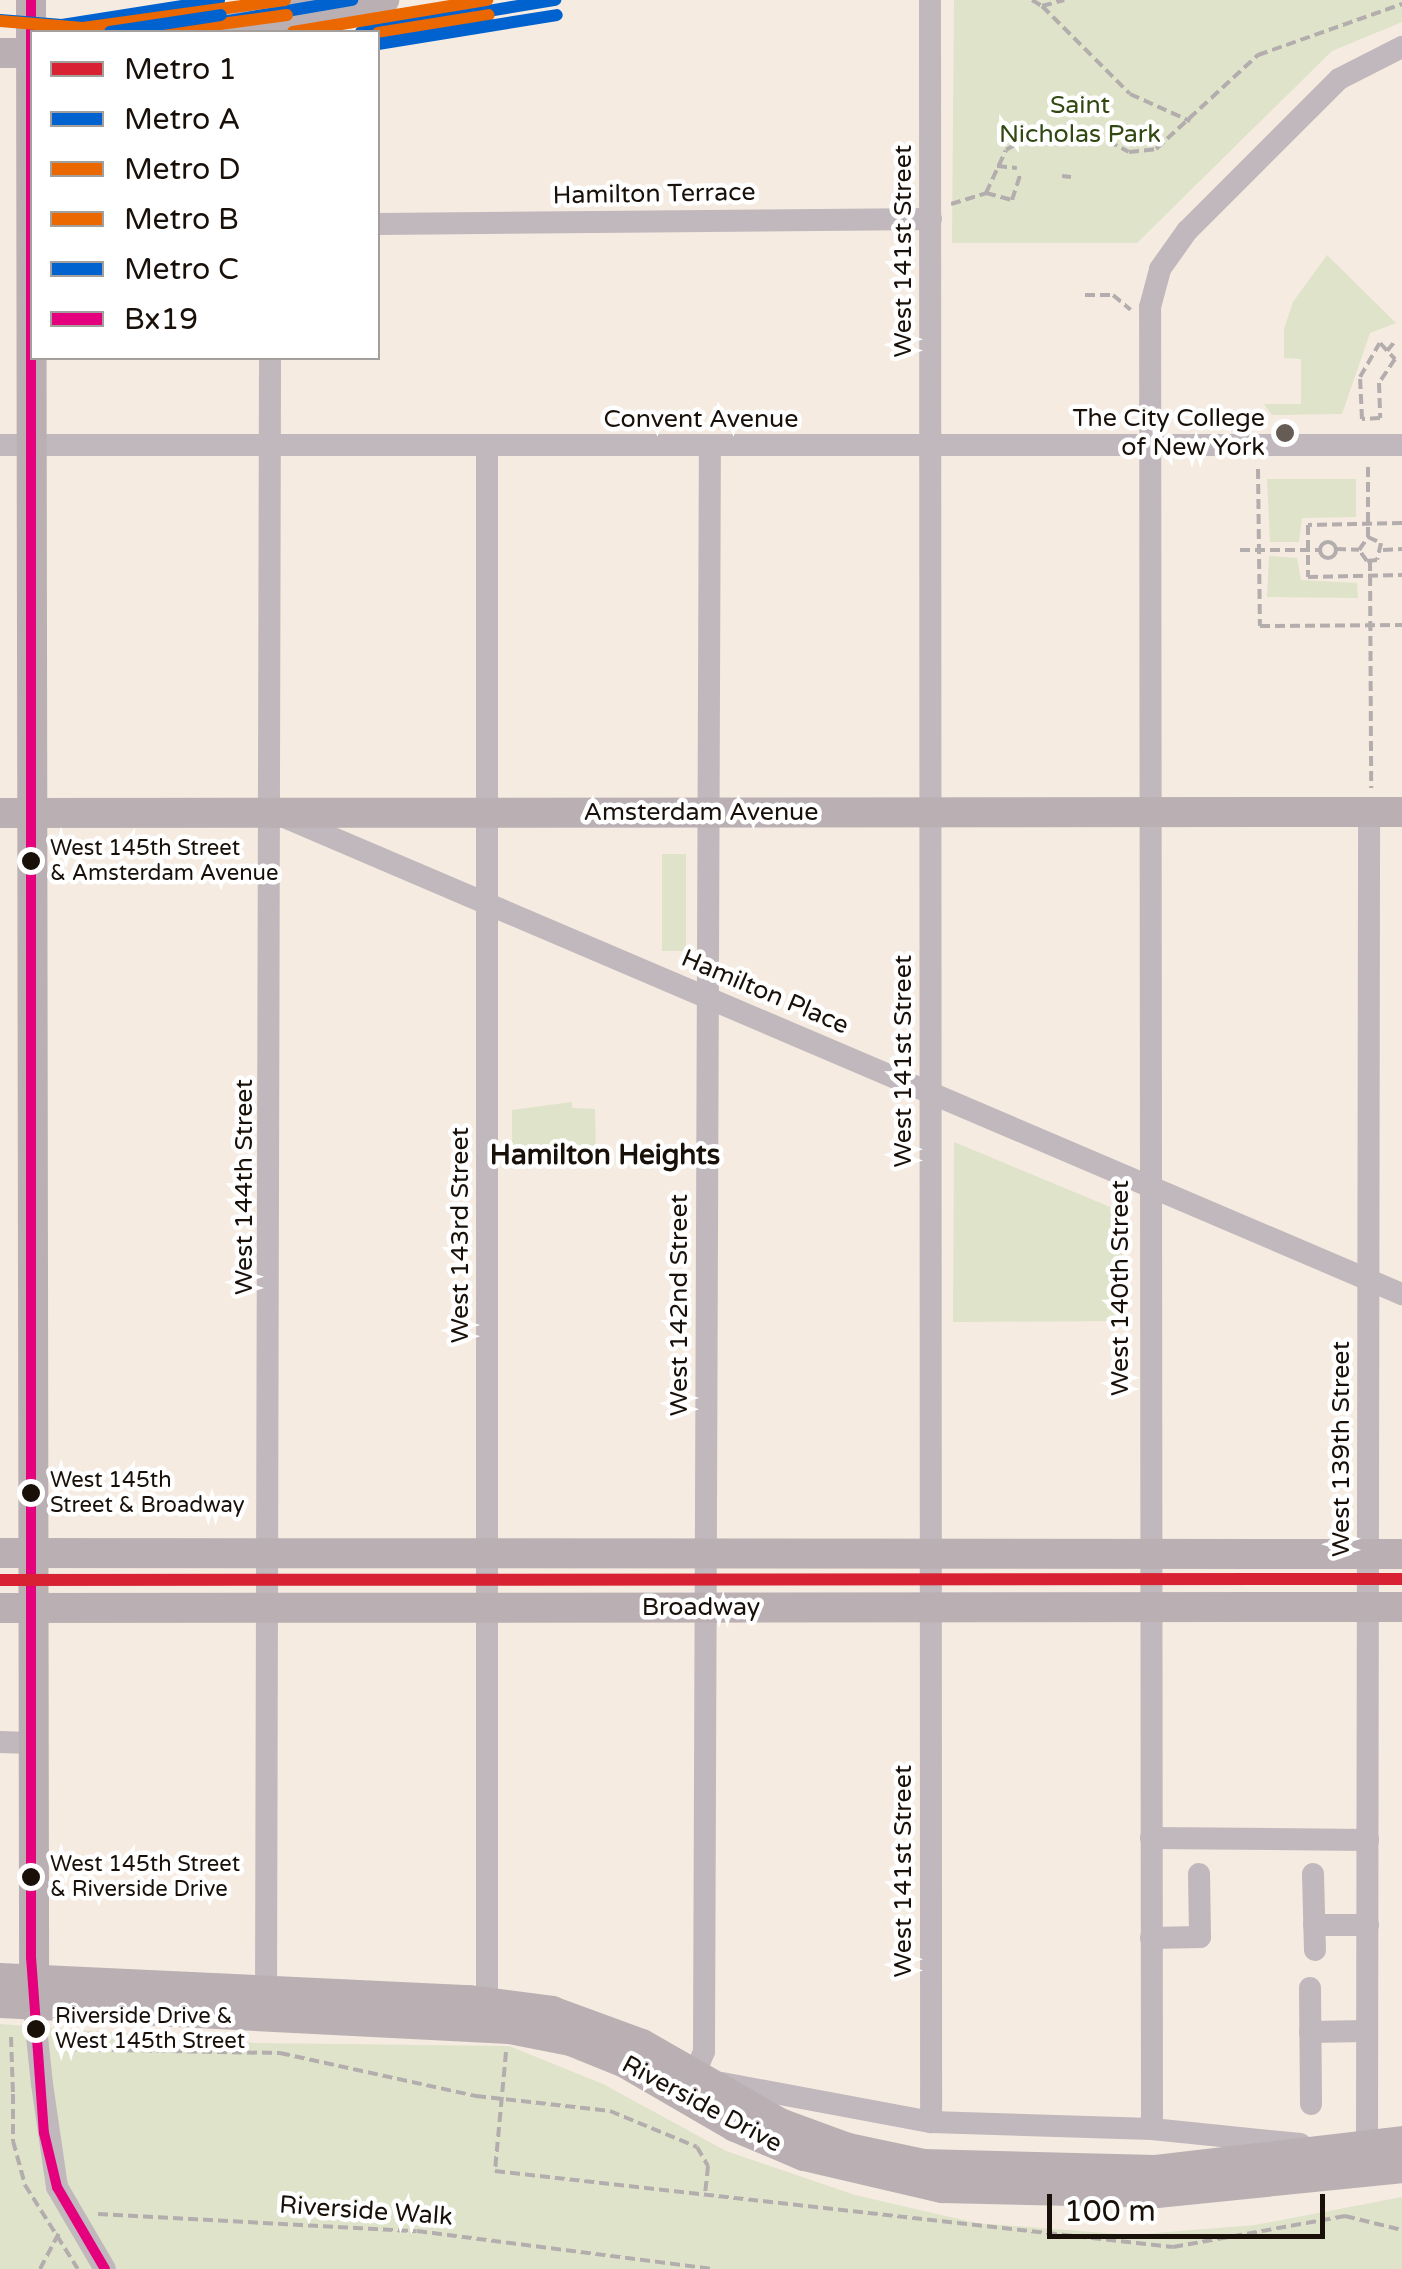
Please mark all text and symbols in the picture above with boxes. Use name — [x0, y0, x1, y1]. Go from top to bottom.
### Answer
legend — [30, 30, 380, 360]
text: Metro 1 — [124, 51, 237, 88]
park label: Saint Nicholas Park — [999, 91, 1161, 150]
text: Metro A — [124, 101, 240, 138]
street label: West 141st Street — [888, 145, 918, 357]
text: Metro D — [124, 151, 241, 188]
street label: Hamilton Terrace — [552, 177, 756, 211]
text: Metro B — [124, 201, 239, 238]
text: Metro C — [124, 251, 239, 288]
text: Bx19 — [124, 301, 198, 338]
street label: Convent Avenue — [604, 404, 798, 434]
place label: The City College of New York — [1072, 404, 1265, 463]
marker: The City College of New York — [1274, 422, 1296, 444]
street label: Amsterdam Avenue — [584, 797, 818, 827]
place label: West 145th Street & Amsterdam Avenue — [50, 835, 278, 886]
marker: West 145th Street & Amsterdam Avenue — [21, 851, 41, 871]
street label: Hamilton Place — [677, 943, 853, 1041]
street label: West 141st Street — [888, 955, 918, 1167]
street label: West 144th Street — [229, 1079, 259, 1295]
street label: West 143rd Street — [445, 1127, 475, 1343]
district label: Hamilton Heights — [490, 1138, 720, 1172]
street label: West 140th Street — [1105, 1180, 1135, 1396]
street label: West 142nd Street — [664, 1194, 694, 1416]
street label: West 139th Street — [1326, 1341, 1356, 1557]
place label: West 145th Street & Broadway — [50, 1467, 245, 1518]
marker: West 145th Street & Broadway — [21, 1483, 41, 1503]
street label: Broadway — [642, 1592, 760, 1622]
street label: West 141st Street — [888, 1765, 918, 1977]
place label: West 145th Street & Riverside Drive — [50, 1851, 240, 1902]
marker: West 145th Street & Riverside Drive — [21, 1867, 41, 1887]
place label: Riverside Drive & West 145th Street — [55, 2003, 245, 2054]
marker: Riverside Drive & West 145th Street — [26, 2019, 46, 2039]
street label: Riverside Drive — [617, 2049, 787, 2159]
scale bar — [1052, 2174, 1330, 2236]
street label: Riverside Walk — [278, 2190, 454, 2232]
text: 100 m — [1064, 2193, 1156, 2230]

